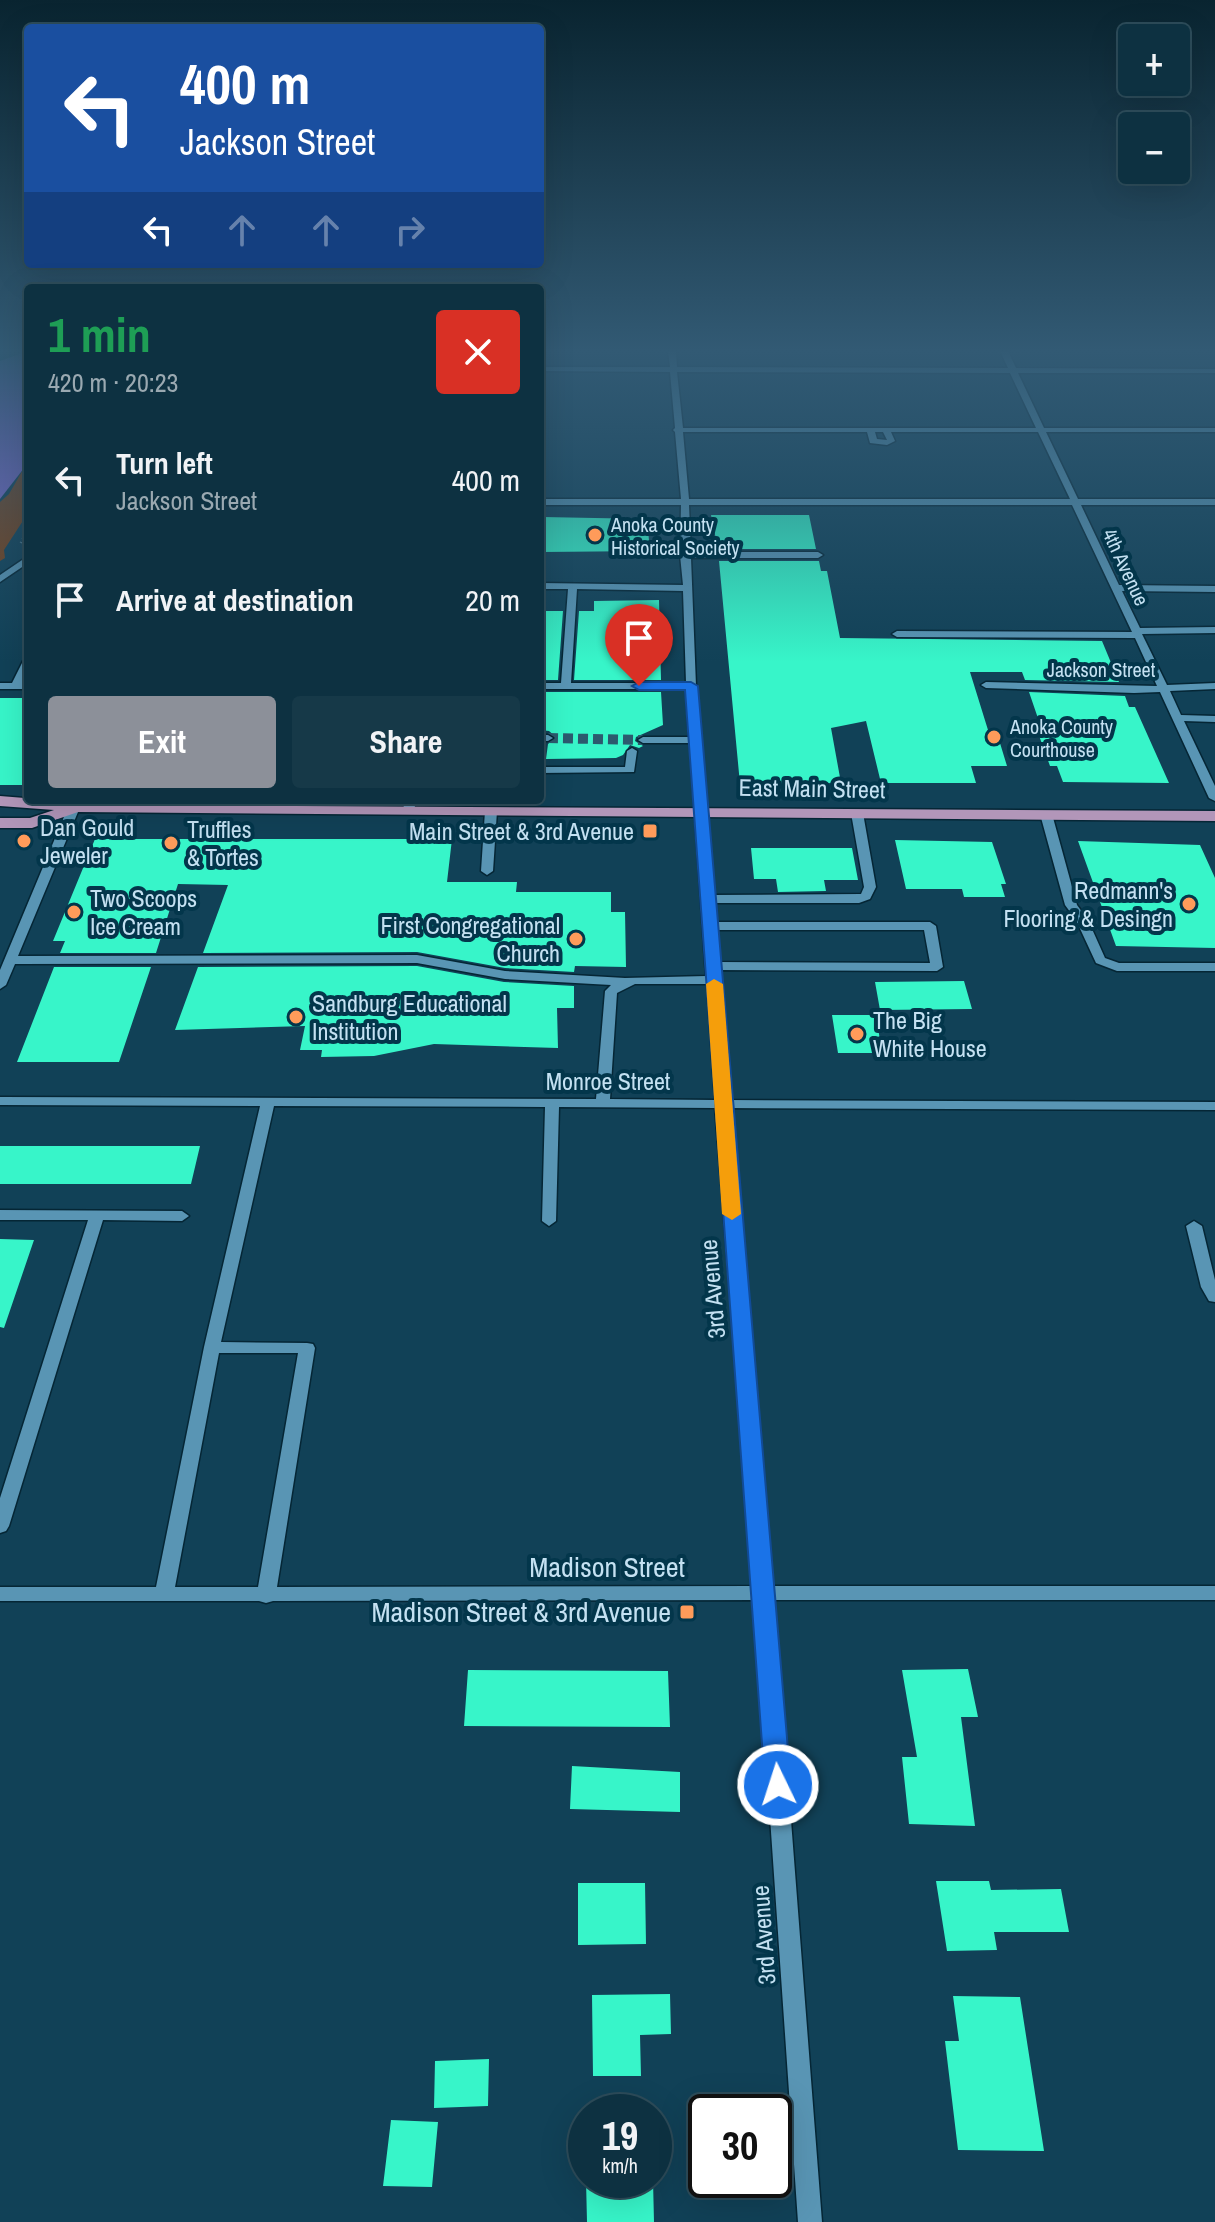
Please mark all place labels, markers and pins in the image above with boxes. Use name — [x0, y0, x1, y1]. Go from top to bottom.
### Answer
place label: Anoka County Historical Society — [610, 511, 740, 561]
marker: Anoka County Historical Society — [586, 526, 604, 544]
pin — [605, 604, 673, 686]
place label: Anoka County Courthouse — [1009, 713, 1114, 763]
marker: Anoka County Courthouse — [985, 728, 1003, 746]
place label: Dan Gould Jeweler — [40, 811, 134, 871]
place label: Truffles & Tortes — [187, 813, 259, 873]
place label: Main Street & 3rd Avenue — [409, 815, 634, 847]
marker: Main Street & 3rd Avenue — [641, 822, 659, 840]
marker: Dan Gould Jeweler — [15, 832, 33, 850]
marker: Truffles & Tortes — [162, 834, 180, 852]
place label: Redmann's Flooring & Desingn — [1003, 874, 1173, 934]
place label: Two Scoops Ice Cream — [90, 882, 197, 942]
marker: Redmann's Flooring & Desingn — [1180, 895, 1198, 913]
marker: Two Scoops Ice Cream — [65, 903, 83, 921]
place label: First Congregational Church — [381, 909, 560, 969]
marker: First Congregational Church — [567, 930, 585, 948]
place label: Sandburg Educational Institution — [312, 987, 507, 1047]
place label: The Big White House — [873, 1004, 987, 1064]
marker: Sandburg Educational Institution — [287, 1008, 305, 1026]
marker: The Big White House — [848, 1025, 866, 1043]
place label: Madison Street & 3rd Avenue — [371, 1593, 671, 1631]
marker: Madison Street & 3rd Avenue — [678, 1603, 696, 1621]

